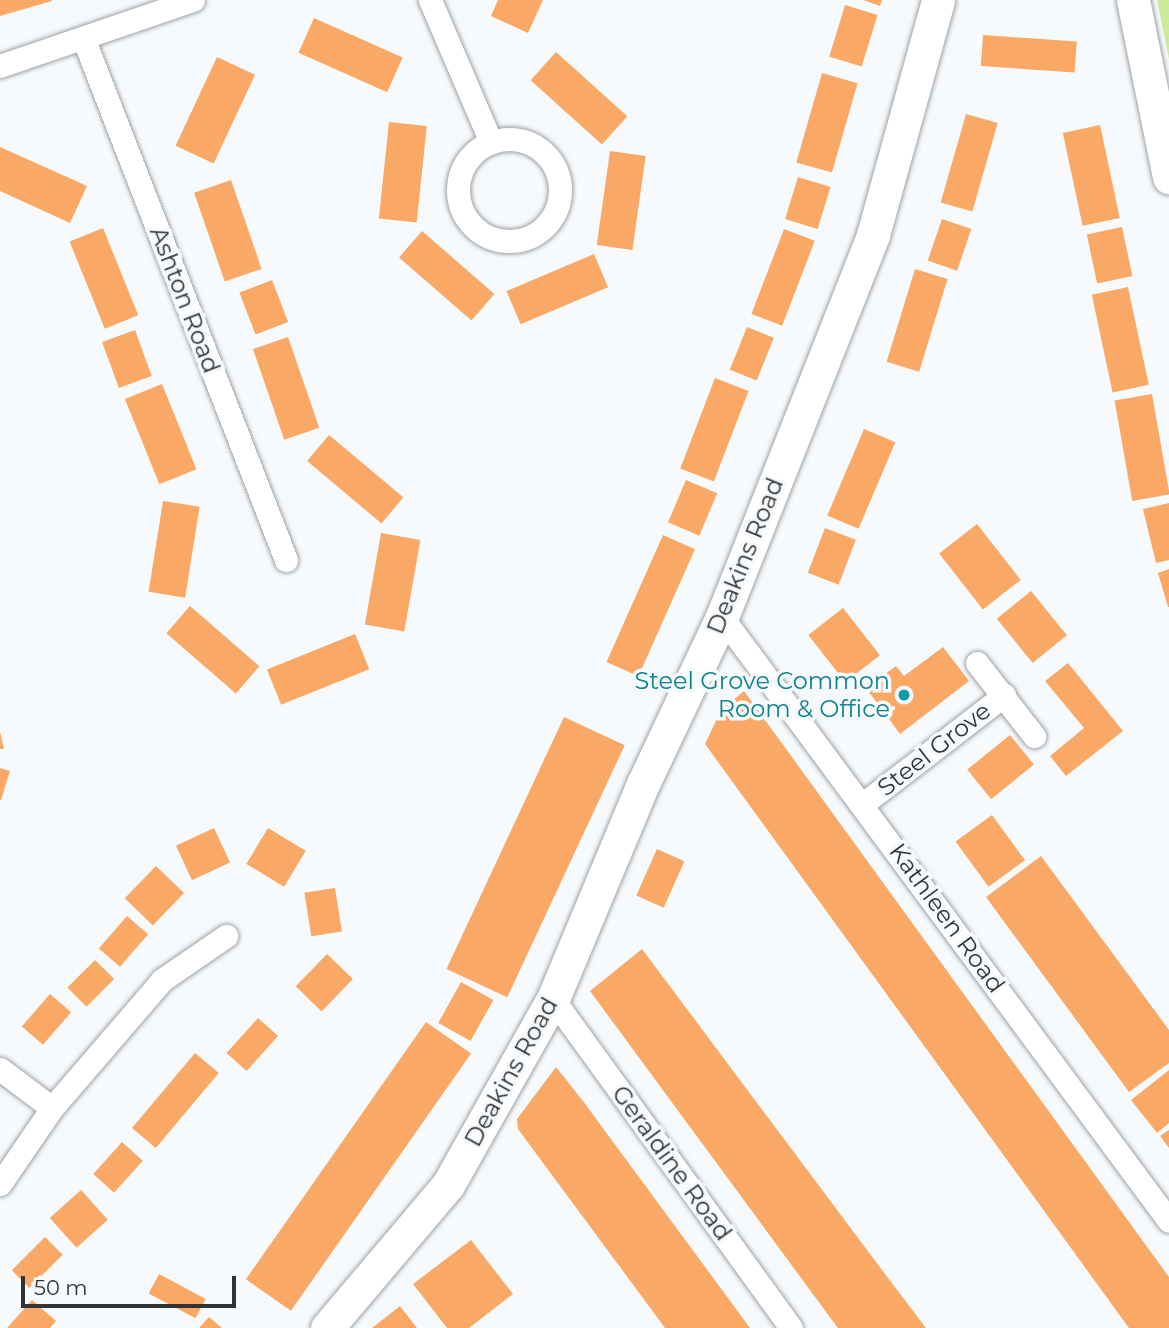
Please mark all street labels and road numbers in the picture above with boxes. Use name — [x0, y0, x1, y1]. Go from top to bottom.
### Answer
street label: Ashton Road — [144, 223, 226, 377]
street label: Deakins Road — [701, 474, 789, 638]
street label: Steel Grove — [872, 696, 996, 802]
street label: Kathleen Road — [883, 838, 1011, 998]
street label: Deakins Road — [458, 992, 564, 1152]
street label: Geraldine Road — [606, 1080, 738, 1246]

